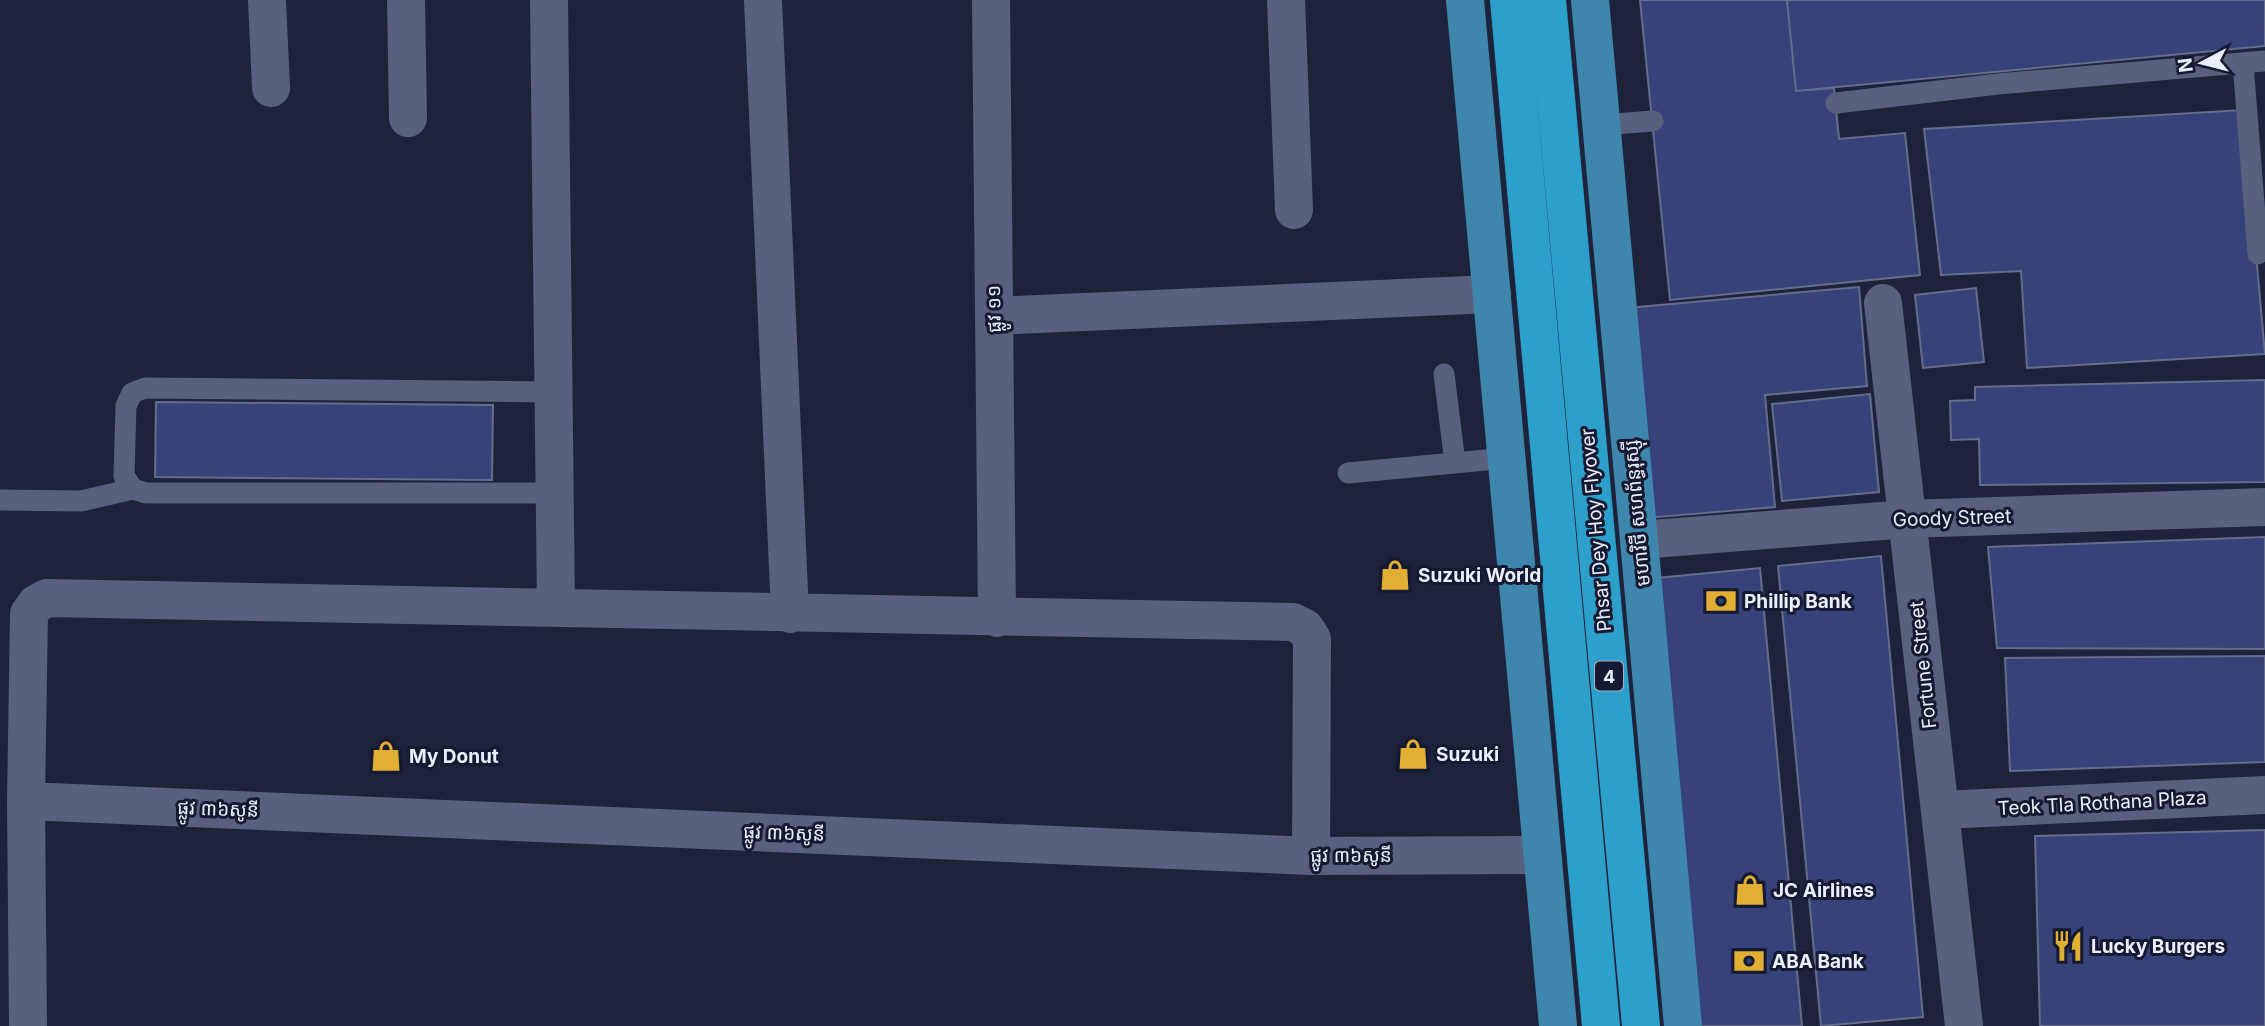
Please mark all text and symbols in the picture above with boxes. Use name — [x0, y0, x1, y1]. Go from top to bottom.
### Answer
north arrow — [2167, 28, 2237, 98]
text: N — [2173, 56, 2198, 74]
street label: ផ្លូវ ១១ — [982, 285, 1012, 333]
street label: Phsar Dey Hoy Flyover — [1576, 427, 1616, 633]
street label: មហាវិថី សហព័ន្ធរុស្ស៊ី — [1619, 438, 1661, 587]
street label: Goody Street — [1892, 504, 2012, 532]
shop icon: Suzuki World — [1378, 558, 1412, 592]
place label: Suzuki World — [1418, 564, 1541, 587]
bank icon: Phillip Bank — [1704, 584, 1738, 618]
place label: Phillip Bank — [1744, 590, 1852, 613]
street label: Fortune Street — [1905, 600, 1941, 730]
road number: 4 — [1595, 662, 1623, 690]
shop icon: Suzuki — [1396, 737, 1430, 771]
shop icon: My Donut — [369, 739, 403, 773]
place label: Suzuki — [1436, 743, 1499, 766]
place label: My Donut — [409, 745, 499, 768]
street label: Teok Tla Rothana Plaza — [1997, 786, 2207, 820]
street label: ផ្លូវ ៣៦សូនី — [177, 796, 259, 828]
street label: ផ្លូវ ៣៦សូនី — [743, 820, 825, 852]
street label: ផ្លូវ ៣៦សូនី — [1310, 844, 1392, 872]
shop icon: JC Airlines — [1733, 873, 1767, 907]
place label: JC Airlines — [1773, 879, 1874, 902]
restaurant icon: Lucky Burgers — [2051, 929, 2085, 963]
place label: Lucky Burgers — [2091, 935, 2225, 958]
bank icon: ABA Bank — [1732, 944, 1766, 978]
place label: ABA Bank — [1772, 950, 1864, 973]

